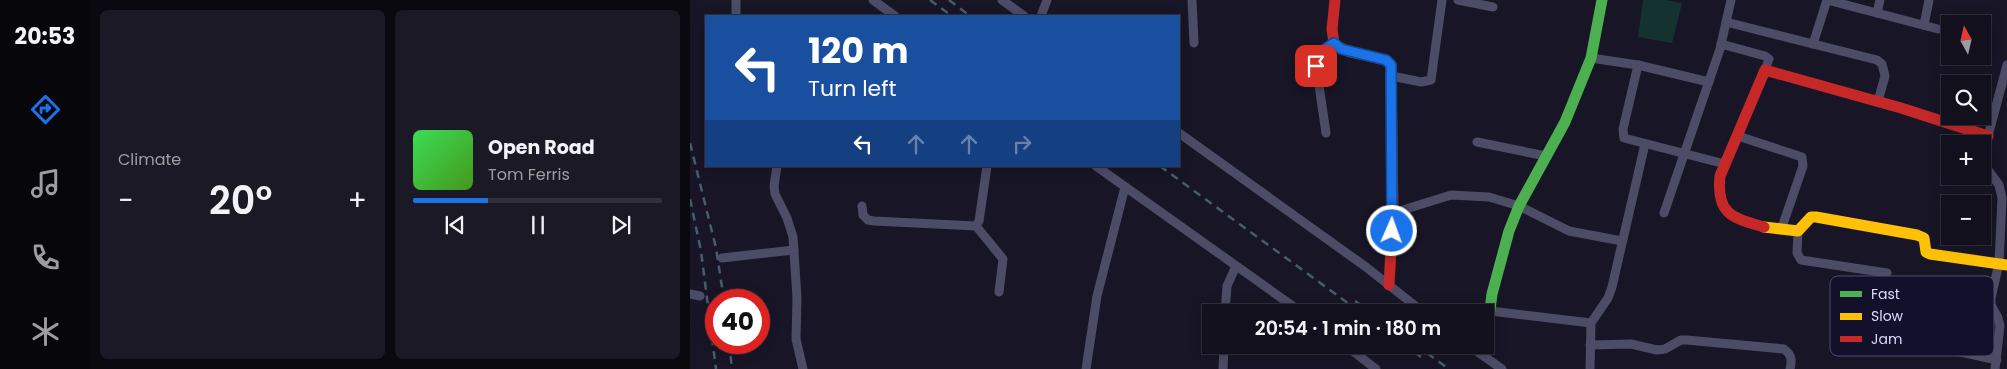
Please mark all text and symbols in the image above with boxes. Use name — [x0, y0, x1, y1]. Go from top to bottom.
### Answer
north arrow — [1941, 15, 1991, 65]
map controls — [1941, 15, 1991, 245]
text: 20:53 — [15, 21, 75, 52]
text: 120 m — [808, 26, 908, 75]
icon: left — [725, 35, 790, 100]
pin — [1295, 45, 1337, 87]
icon: arrive — [1302, 52, 1330, 80]
text: Turn left — [808, 73, 896, 104]
button: search — [1941, 75, 1991, 125]
icon: directions — [28, 92, 63, 127]
icon: left — [849, 130, 877, 158]
icon: ahead — [902, 130, 930, 158]
icon: ahead — [955, 130, 983, 158]
icon: right — [1008, 130, 1036, 158]
text: Open Road — [488, 134, 595, 161]
button: + — [1941, 135, 1991, 185]
text: Climate — [118, 148, 181, 171]
text: Tom Ferris — [488, 163, 570, 186]
icon: music — [28, 166, 63, 201]
text: 20° — [209, 174, 272, 227]
text: − — [118, 181, 133, 220]
text: + — [348, 181, 367, 220]
button: − — [1941, 195, 1991, 245]
position arrow — [1365, 204, 1417, 256]
icon: previous — [441, 211, 469, 239]
icon: pause — [524, 211, 552, 239]
icon: next — [607, 211, 635, 239]
icon: phone — [28, 240, 63, 275]
legend — [1830, 276, 1994, 356]
text: Fast — [1871, 284, 1900, 304]
speed limit sign: 40 — [705, 289, 770, 354]
text: Slow — [1871, 306, 1904, 326]
icon: climate — [28, 314, 63, 349]
text: 20:54 · 1 min · 180 m — [1255, 315, 1441, 342]
text: Jam — [1871, 329, 1902, 349]

